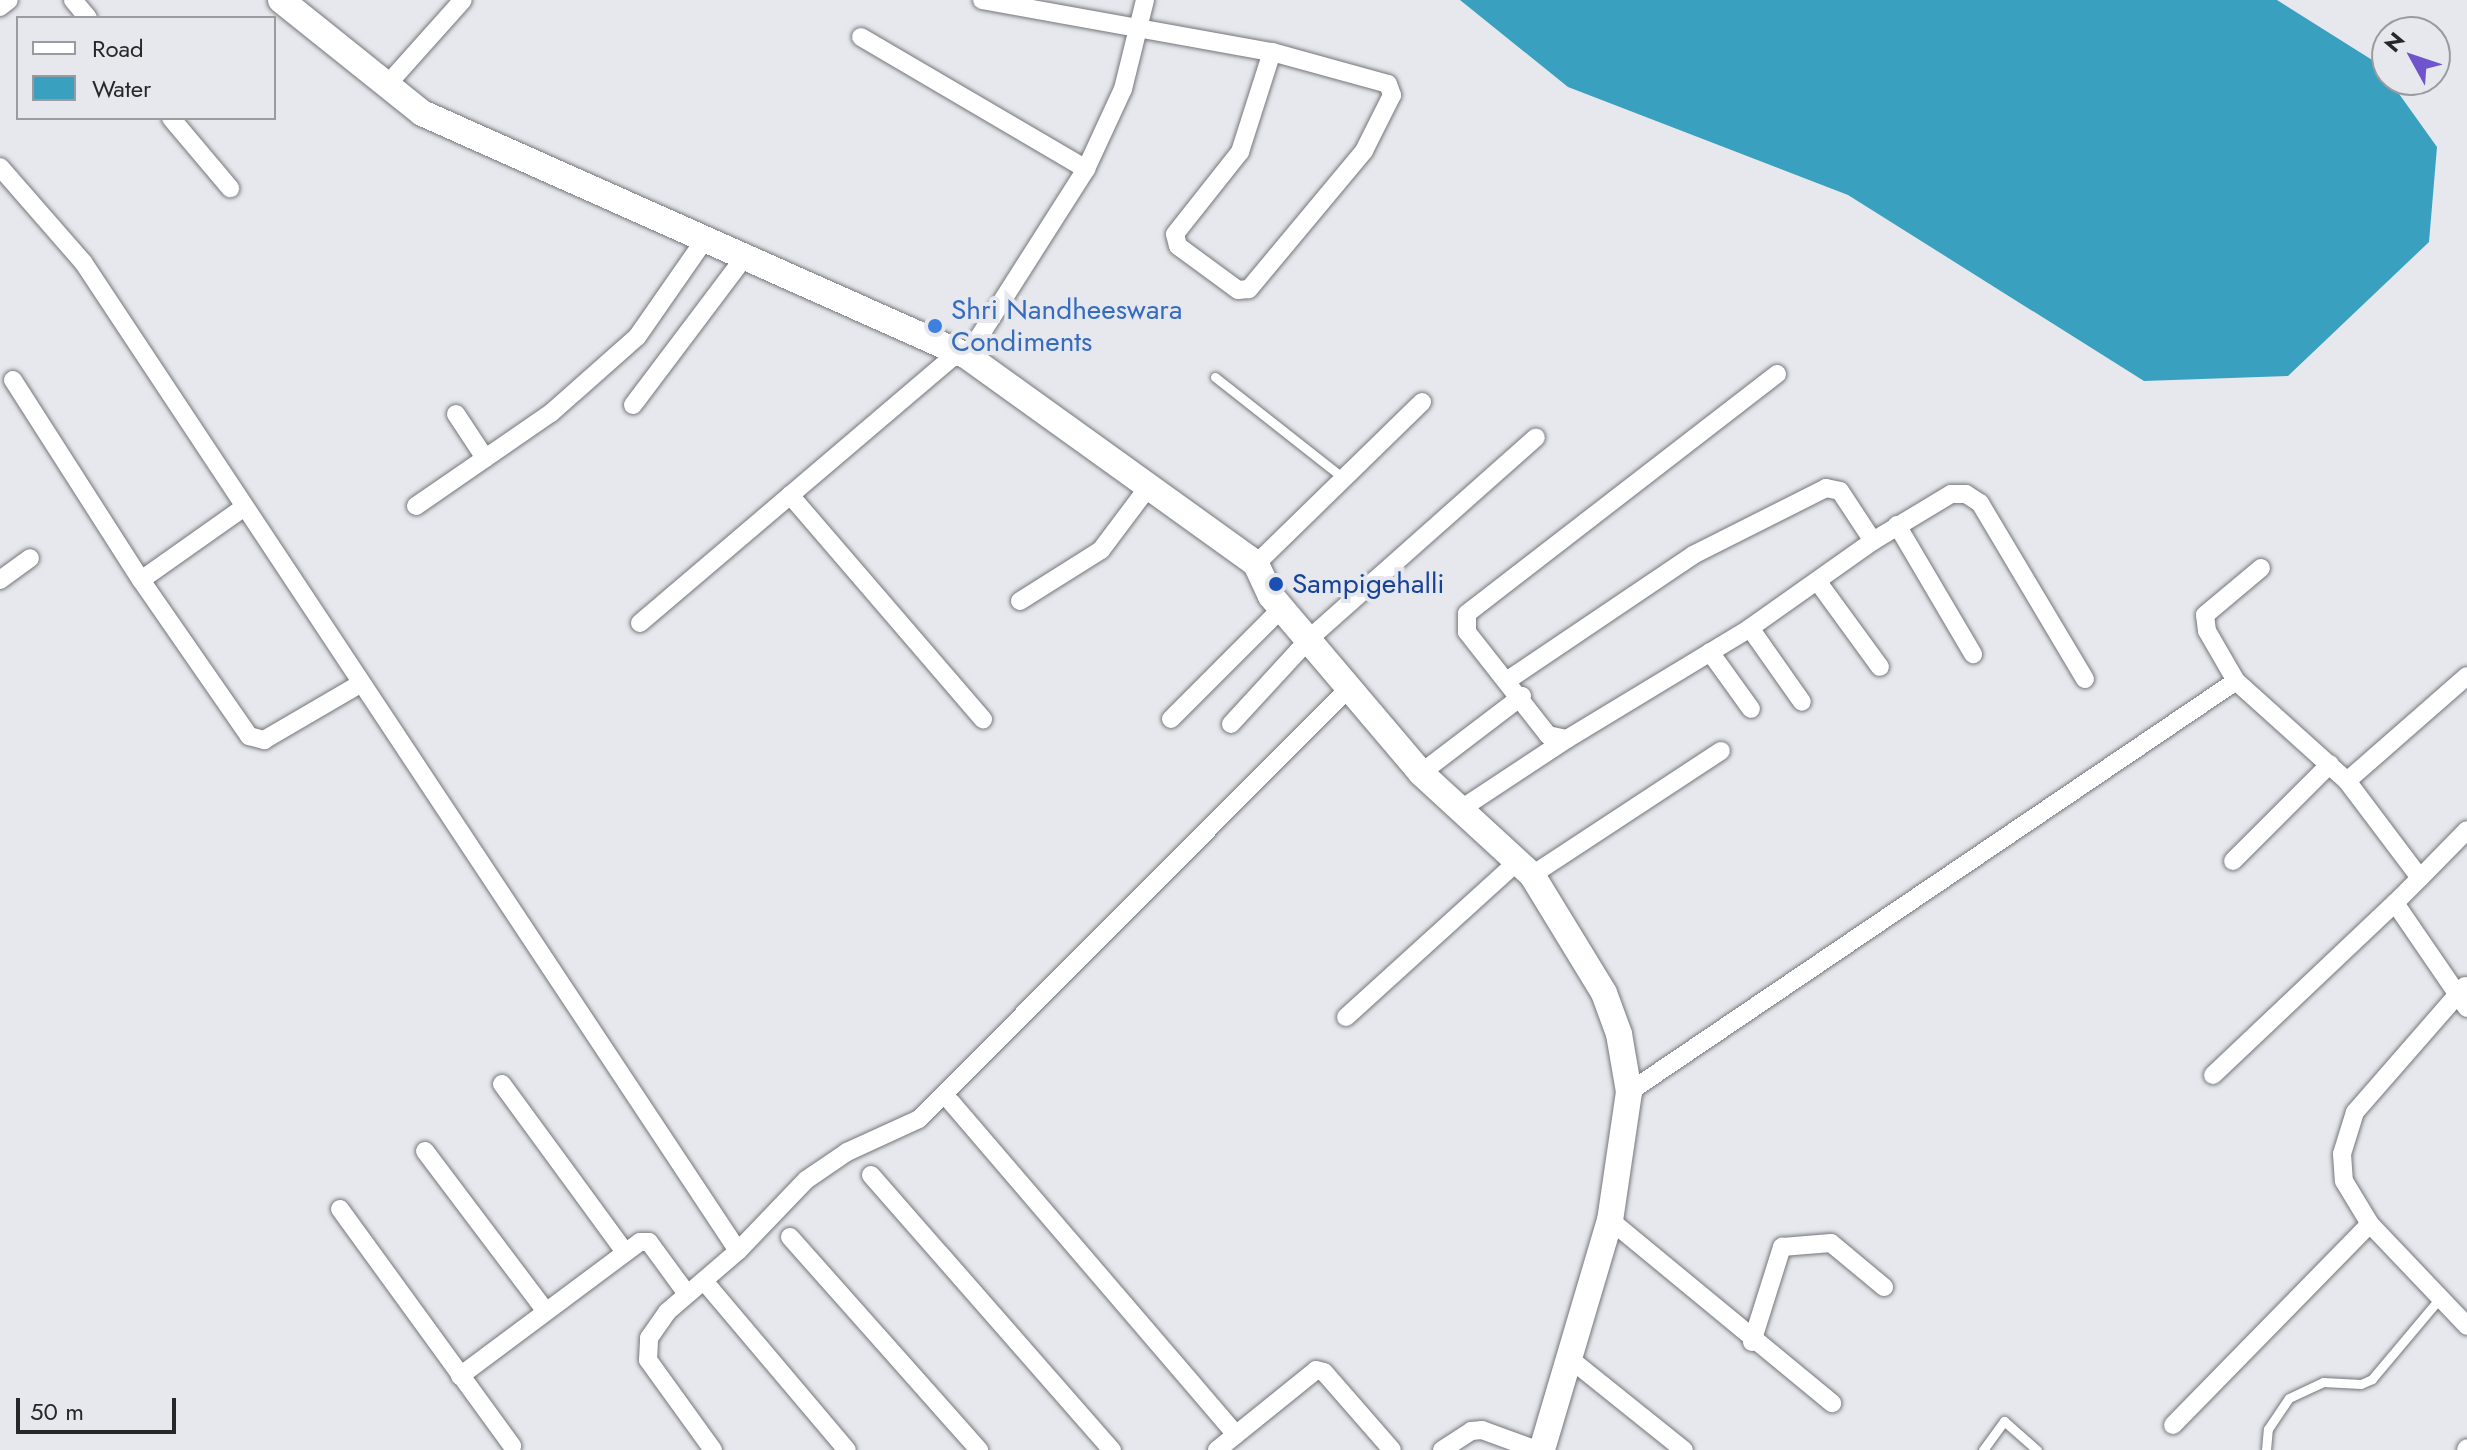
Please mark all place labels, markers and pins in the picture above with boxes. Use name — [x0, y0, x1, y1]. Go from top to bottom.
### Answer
place label: Shri Nandheeswara Condiments — [951, 293, 1182, 359]
marker: Shri Nandheeswara Condiments — [926, 317, 944, 335]
place label: Sampigehalli — [1292, 567, 1445, 601]
marker: Sampigehalli — [1267, 575, 1285, 593]

